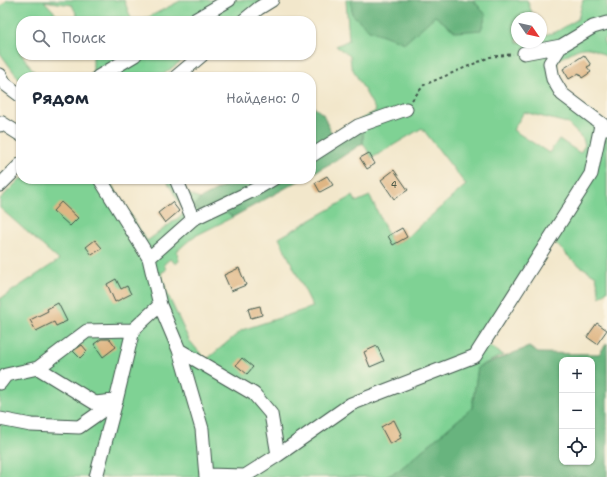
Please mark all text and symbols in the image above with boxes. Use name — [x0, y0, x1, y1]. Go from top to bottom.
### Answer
north arrow — [511, 12, 547, 48]
search box — [16, 16, 316, 60]
icon: search — [30, 27, 52, 49]
text: Поиск — [62, 28, 106, 48]
text: Рядом — [32, 87, 89, 109]
text: Найдено: 0 — [226, 90, 300, 107]
house number: 4 — [391, 179, 397, 191]
map controls — [559, 357, 595, 465]
button: + — [559, 357, 595, 393]
button: − — [559, 393, 595, 429]
button: locate — [559, 429, 595, 465]

